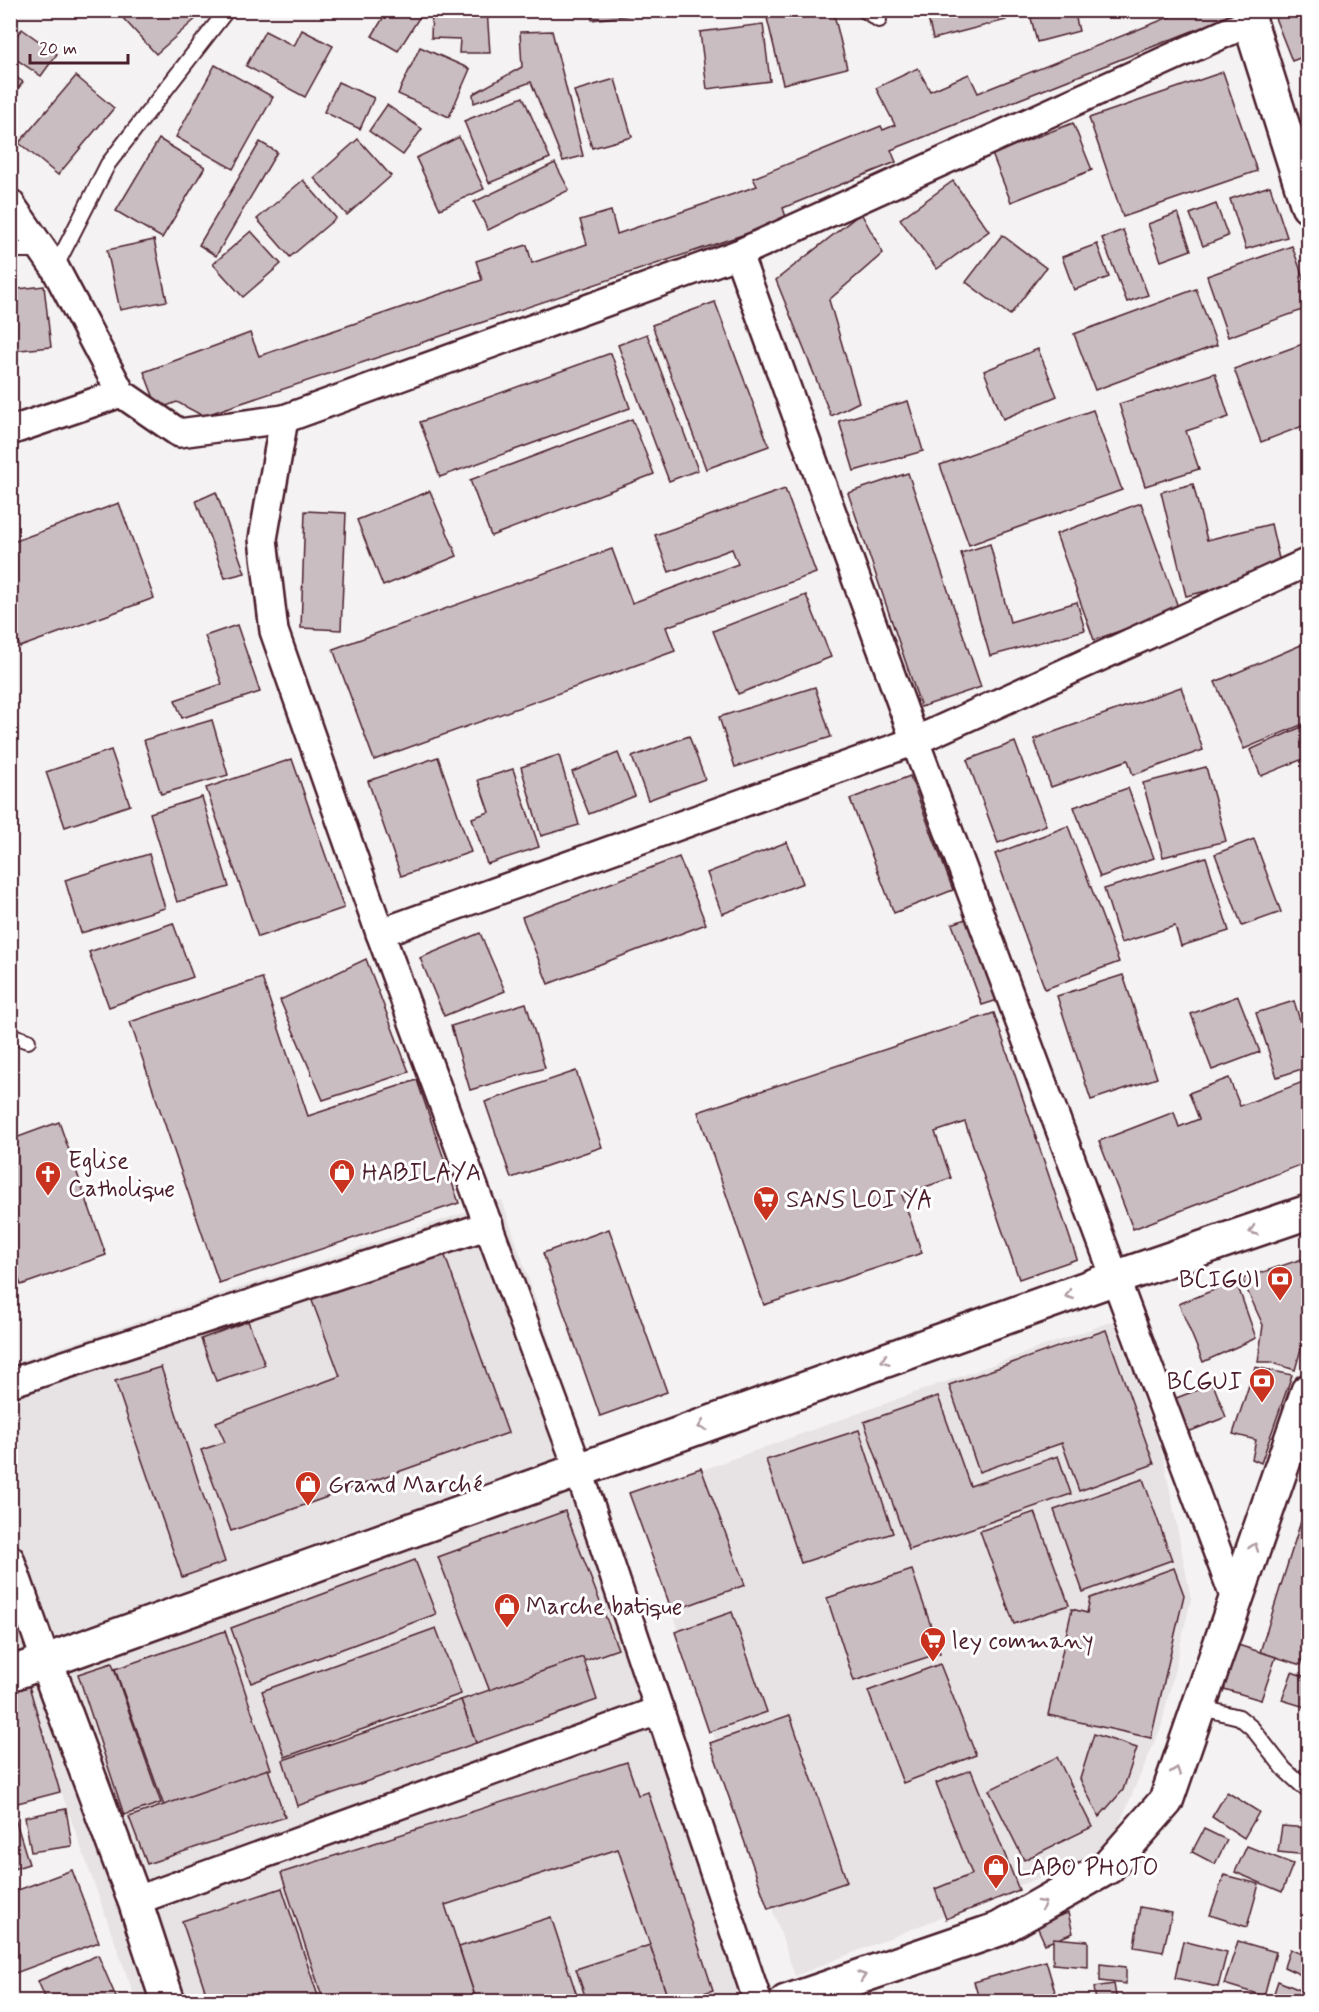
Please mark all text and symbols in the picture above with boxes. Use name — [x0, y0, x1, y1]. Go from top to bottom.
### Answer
scale bar — [30, 27, 128, 65]
text: 20 m — [39, 37, 77, 61]
place label: Eglise Catholique — [68, 1146, 175, 1205]
shop icon: HABILAYA — [327, 1157, 357, 1195]
place label: HABILAYA — [362, 1158, 481, 1189]
church icon: Eglise Catholique — [33, 1159, 63, 1197]
supermarket icon: SANS LOI YA — [751, 1184, 781, 1222]
place label: SANS LOI YA — [786, 1185, 933, 1216]
one-way arrow — [1248, 1223, 1259, 1236]
bank icon: BCIGUI — [1265, 1264, 1295, 1302]
place label: BCIGUI — [1179, 1265, 1260, 1296]
one-way arrow — [1064, 1287, 1075, 1300]
one-way arrow — [880, 1353, 891, 1366]
bank icon: BCGUI — [1247, 1366, 1277, 1404]
place label: BCGUI — [1167, 1367, 1242, 1398]
one-way arrow — [697, 1418, 708, 1431]
shop icon: Grand Marché — [293, 1469, 323, 1507]
place label: Grand Marché — [328, 1470, 483, 1501]
one-way arrow — [1246, 1542, 1259, 1553]
shop icon: Marche batique — [492, 1591, 522, 1629]
place label: Marche batique — [526, 1592, 683, 1623]
supermarket icon: ley commany — [918, 1625, 948, 1663]
place label: ley commany — [952, 1626, 1094, 1657]
one-way arrow — [1169, 1766, 1182, 1777]
shop icon: LABO PHOTO — [981, 1852, 1011, 1890]
place label: LABO PHOTO — [1016, 1853, 1159, 1884]
one-way arrow — [1036, 1900, 1047, 1912]
one-way arrow — [856, 1971, 867, 1983]

